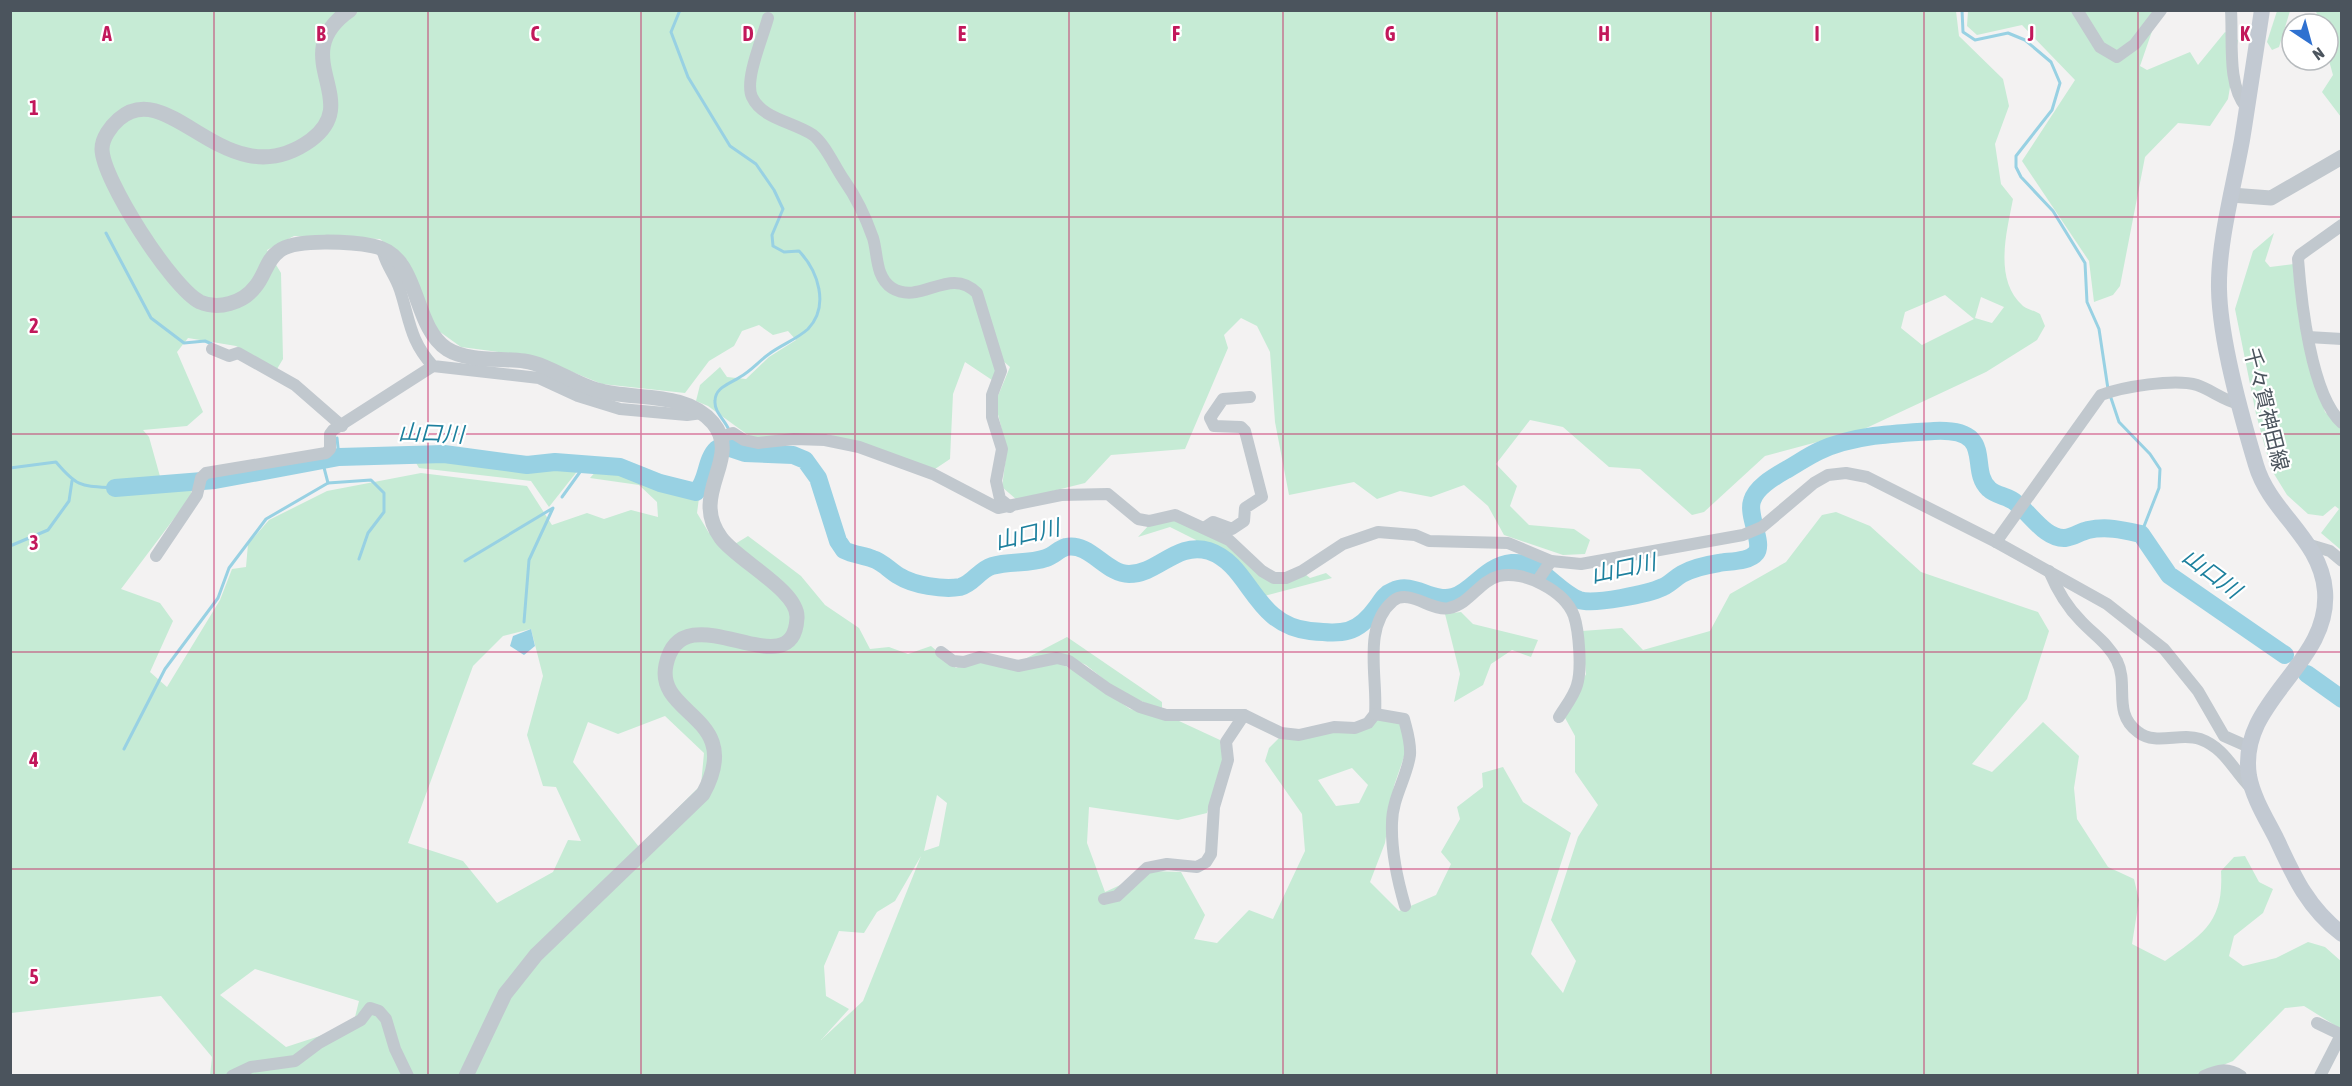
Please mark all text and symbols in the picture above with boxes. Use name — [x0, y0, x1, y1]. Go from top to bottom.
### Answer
north arrow — [2280, 12, 2340, 72]
text: A — [101, 22, 112, 45]
text: B — [316, 22, 326, 45]
text: C — [531, 22, 540, 45]
text: D — [742, 22, 754, 45]
text: E — [958, 22, 967, 45]
text: F — [1172, 22, 1180, 45]
text: G — [1385, 22, 1396, 45]
text: H — [1598, 22, 1610, 45]
text: I — [1814, 22, 1820, 45]
text: J — [2027, 22, 2034, 45]
text: K — [2240, 22, 2250, 45]
text: N — [2310, 44, 2328, 64]
text: 1 — [29, 96, 39, 119]
text: 2 — [29, 314, 39, 337]
street label: 千々賀神田線 — [2240, 345, 2294, 473]
water label: 山口川 — [398, 419, 466, 447]
water label: 山口川 — [992, 513, 1064, 554]
text: 3 — [29, 531, 39, 554]
water label: 山口川 — [2178, 543, 2248, 604]
water label: 山口川 — [1588, 548, 1660, 588]
text: 4 — [28, 748, 39, 771]
text: 5 — [29, 965, 39, 988]

